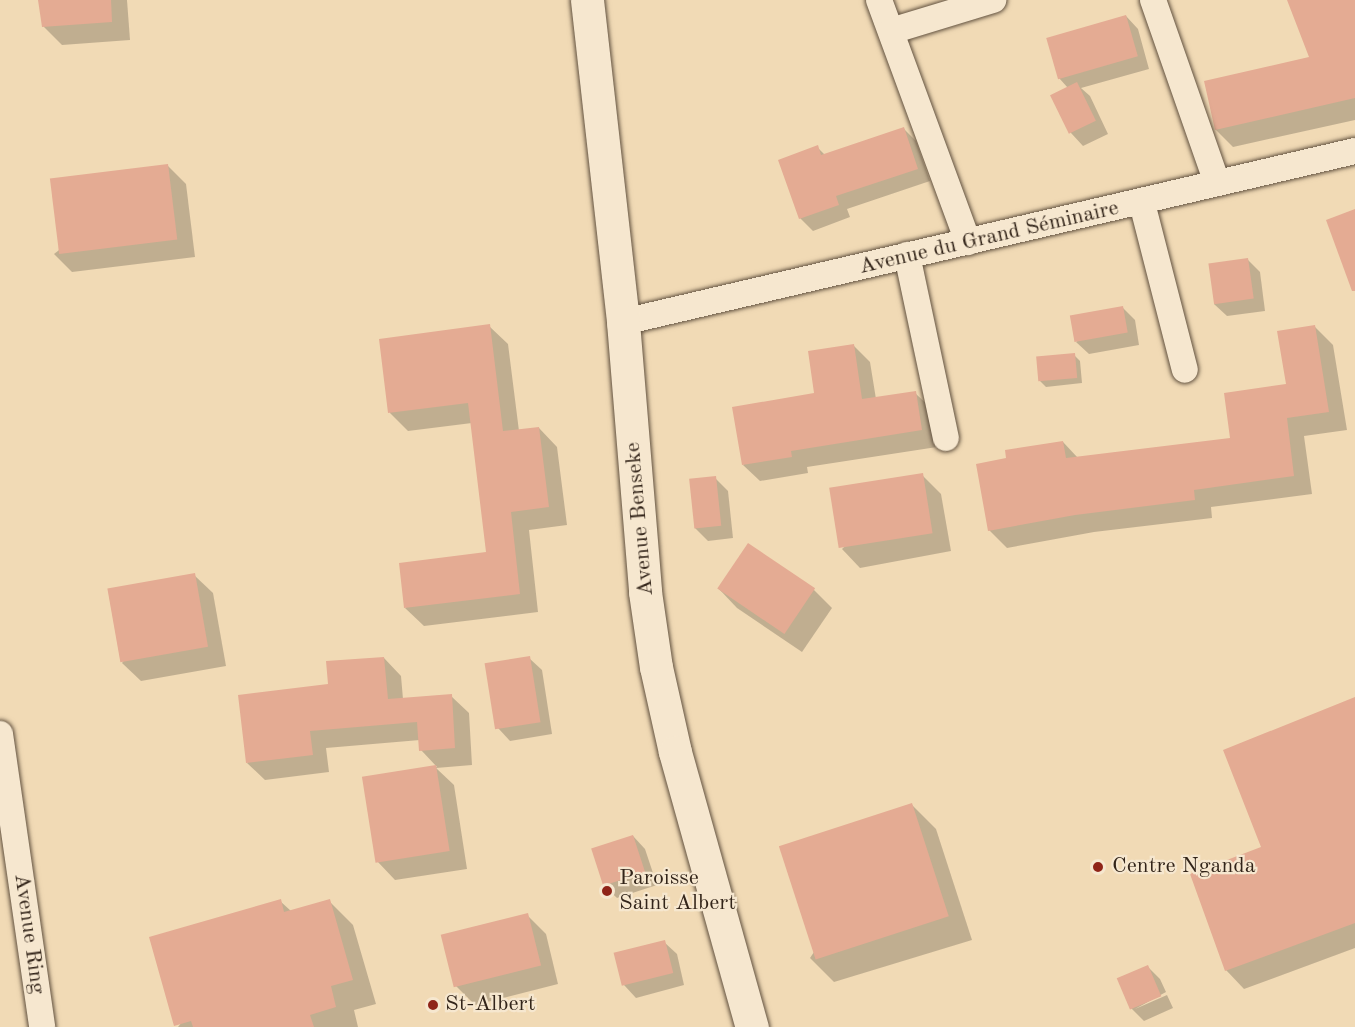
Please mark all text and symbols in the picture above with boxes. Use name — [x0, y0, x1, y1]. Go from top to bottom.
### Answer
street label: Avenue du Grand Séminaire — [857, 195, 1121, 281]
street label: Avenue Benseke — [620, 441, 660, 597]
place label: Centre Nganda — [1112, 854, 1256, 880]
marker: Centre Nganda — [1089, 858, 1107, 876]
place label: Paroisse Saint Albert — [619, 865, 736, 916]
street label: Avenue Ring — [7, 872, 51, 996]
marker: Paroisse Saint Albert — [600, 884, 614, 898]
place label: St-Albert — [445, 992, 535, 1018]
marker: St-Albert — [426, 998, 440, 1012]

